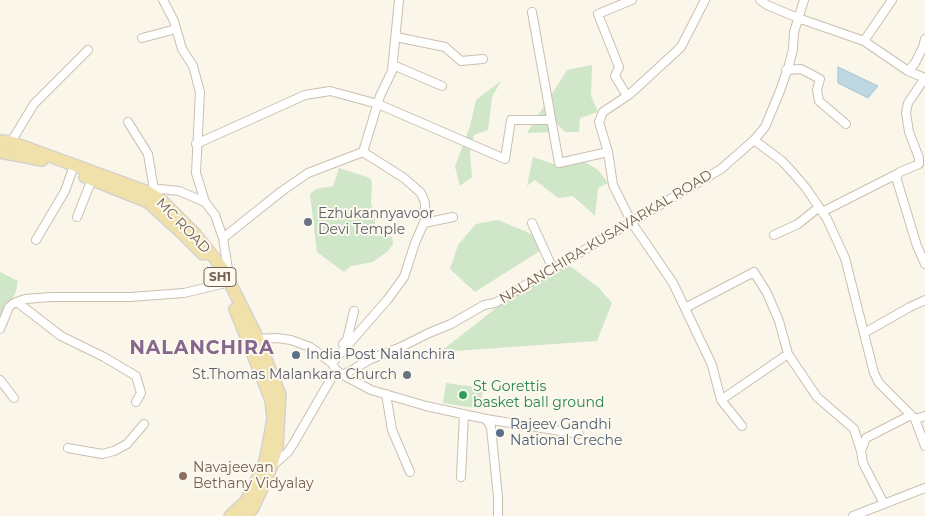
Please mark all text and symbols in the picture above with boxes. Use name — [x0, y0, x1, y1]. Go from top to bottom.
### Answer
street label: NALANCHIRA-KUSAVARKAL ROAD — [497, 167, 715, 307]
street label: MC ROAD — [153, 195, 213, 257]
place label: Ezhukannyavoor Devi Temple — [318, 206, 434, 238]
marker: Ezhukannyavoor Devi Temple — [302, 216, 314, 228]
road number: SH1 — [204, 268, 236, 286]
district label: NALANCHIRA — [128, 337, 276, 359]
place label: India Post Nalanchira — [306, 347, 455, 363]
marker: India Post Nalanchira — [290, 349, 302, 361]
place label: St.Thomas Malankara Church — [192, 367, 397, 383]
marker: St.Thomas Malankara Church — [401, 369, 413, 381]
place label: St Gorettis basket ball ground — [473, 379, 604, 412]
marker: St Gorettis basket ball ground — [457, 389, 469, 401]
place label: Rajeev Gandhi National Creche — [510, 417, 623, 450]
marker: Rajeev Gandhi National Creche — [494, 427, 506, 439]
place label: Navajeevan Bethany Vidyalay — [193, 460, 314, 492]
marker: Navajeevan Bethany Vidyalay — [177, 470, 189, 482]

